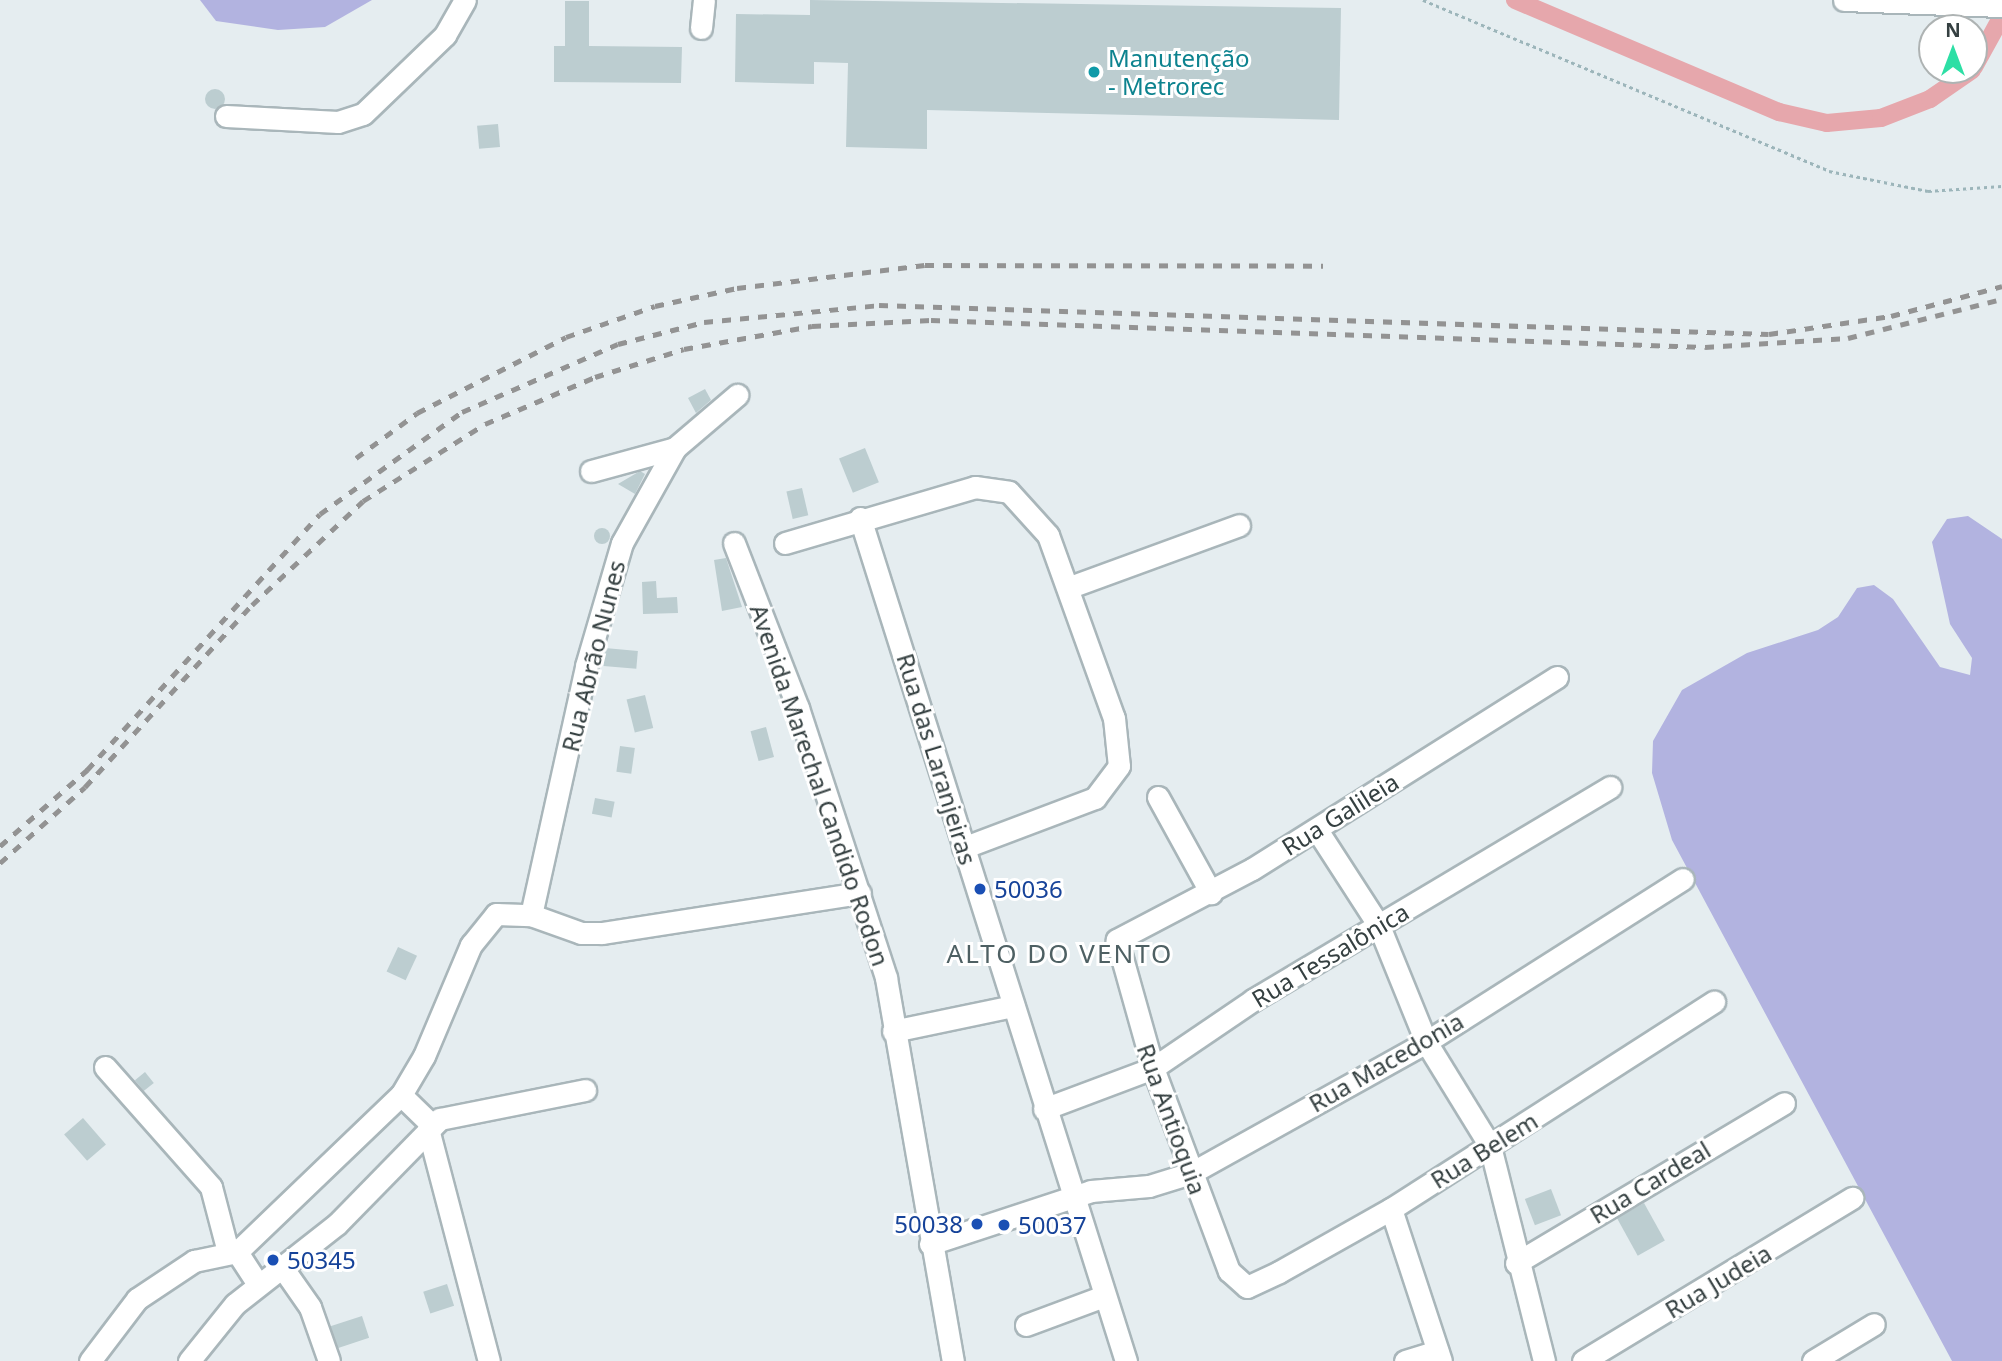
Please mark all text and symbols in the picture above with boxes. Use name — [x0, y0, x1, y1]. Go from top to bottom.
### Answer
north arrow — [1918, 14, 1988, 84]
text: N — [1945, 17, 1961, 43]
place label: Manutenção - Metrorec — [1108, 44, 1249, 100]
marker: Manutenção - Metrorec — [1086, 64, 1102, 80]
street label: Rua Abrão Nunes — [555, 557, 631, 755]
street label: Avenida Marechal Candido Rodon — [744, 600, 896, 970]
street label: Rua das Laranjeiras — [891, 650, 983, 868]
street label: Rua Galileia — [1276, 767, 1404, 861]
place label: 50036 — [994, 875, 1063, 903]
marker: 50036 — [972, 881, 988, 897]
street label: Rua Tessalônica — [1246, 897, 1414, 1013]
district label: ALTO DO VENTO — [948, 938, 1172, 970]
street label: Rua Macedonia — [1304, 1006, 1468, 1118]
street label: Rua Antioquia — [1131, 1040, 1213, 1198]
street label: Rua Belem — [1425, 1106, 1543, 1194]
street label: Rua Cardeal — [1585, 1135, 1715, 1229]
place label: 50038 — [894, 1210, 963, 1238]
place label: 50037 — [1018, 1211, 1087, 1239]
marker: 50038 — [969, 1216, 985, 1232]
marker: 50037 — [996, 1217, 1012, 1233]
street label: Rua Judeia — [1660, 1238, 1776, 1324]
place label: 50345 — [287, 1246, 356, 1274]
marker: 50345 — [265, 1252, 281, 1268]

